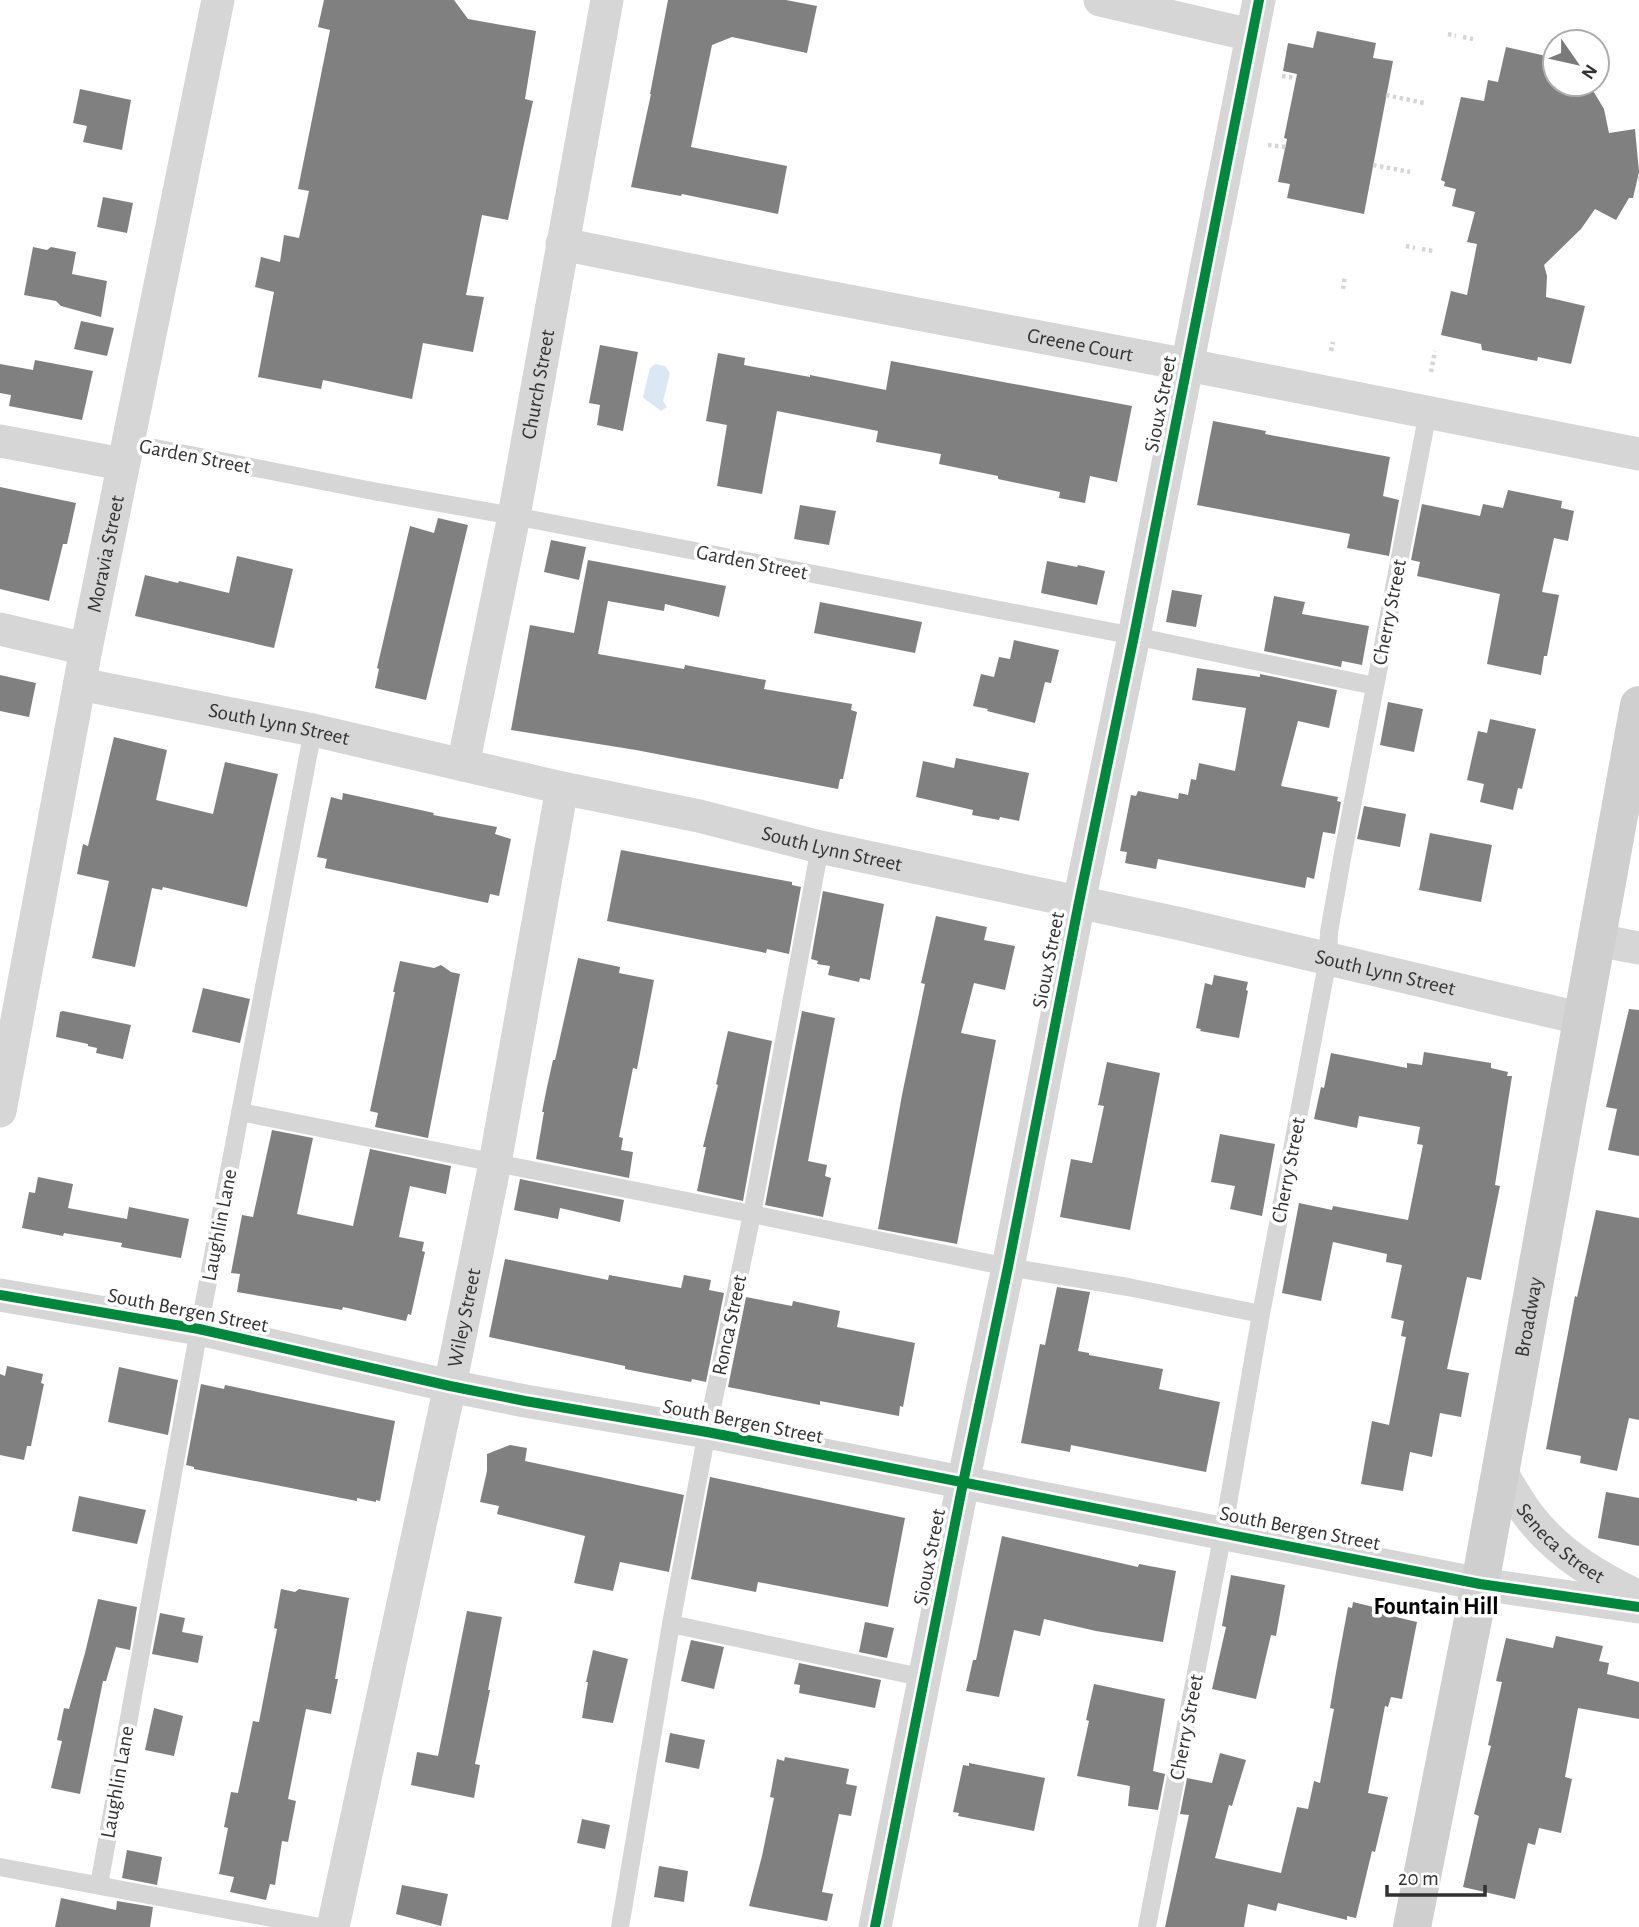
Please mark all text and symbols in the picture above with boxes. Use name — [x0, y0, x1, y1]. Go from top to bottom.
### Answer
north arrow — [1541, 28, 1611, 98]
text: N — [1577, 61, 1600, 82]
street label: Greene Court — [1026, 325, 1135, 365]
street label: Church Street — [518, 328, 558, 441]
street label: Sioux Street — [1141, 354, 1180, 454]
street label: Garden Street — [137, 435, 253, 478]
street label: Moravia Street — [84, 493, 128, 614]
street label: Garden Street — [694, 541, 810, 584]
street label: Cherry Street — [1369, 557, 1410, 667]
street label: South Lynn Street — [207, 700, 352, 749]
street label: South Lynn Street — [760, 823, 904, 875]
street label: Sioux Street — [1029, 910, 1068, 1010]
street label: South Lynn Street — [1313, 946, 1458, 1000]
street label: Cherry Street — [1268, 1115, 1309, 1225]
street label: Laughlin Lane — [198, 1167, 241, 1283]
street label: Wiley Street — [444, 1266, 485, 1369]
street label: Ronca Street — [709, 1273, 750, 1377]
street label: Broadway — [1511, 1275, 1546, 1359]
street label: South Bergen Street — [106, 1285, 270, 1336]
street label: South Bergen Street — [661, 1396, 825, 1447]
street label: Seneca Street — [1512, 1499, 1608, 1588]
street label: South Bergen Street — [1218, 1503, 1382, 1554]
street label: Sioux Street — [910, 1507, 949, 1607]
district label: Fountain Hill — [1373, 1595, 1499, 1619]
street label: Cherry Street — [1166, 1672, 1207, 1782]
street label: Laughlin Lane — [97, 1724, 138, 1840]
scale bar — [1387, 1854, 1485, 1898]
text: 20 m — [1398, 1868, 1439, 1889]

